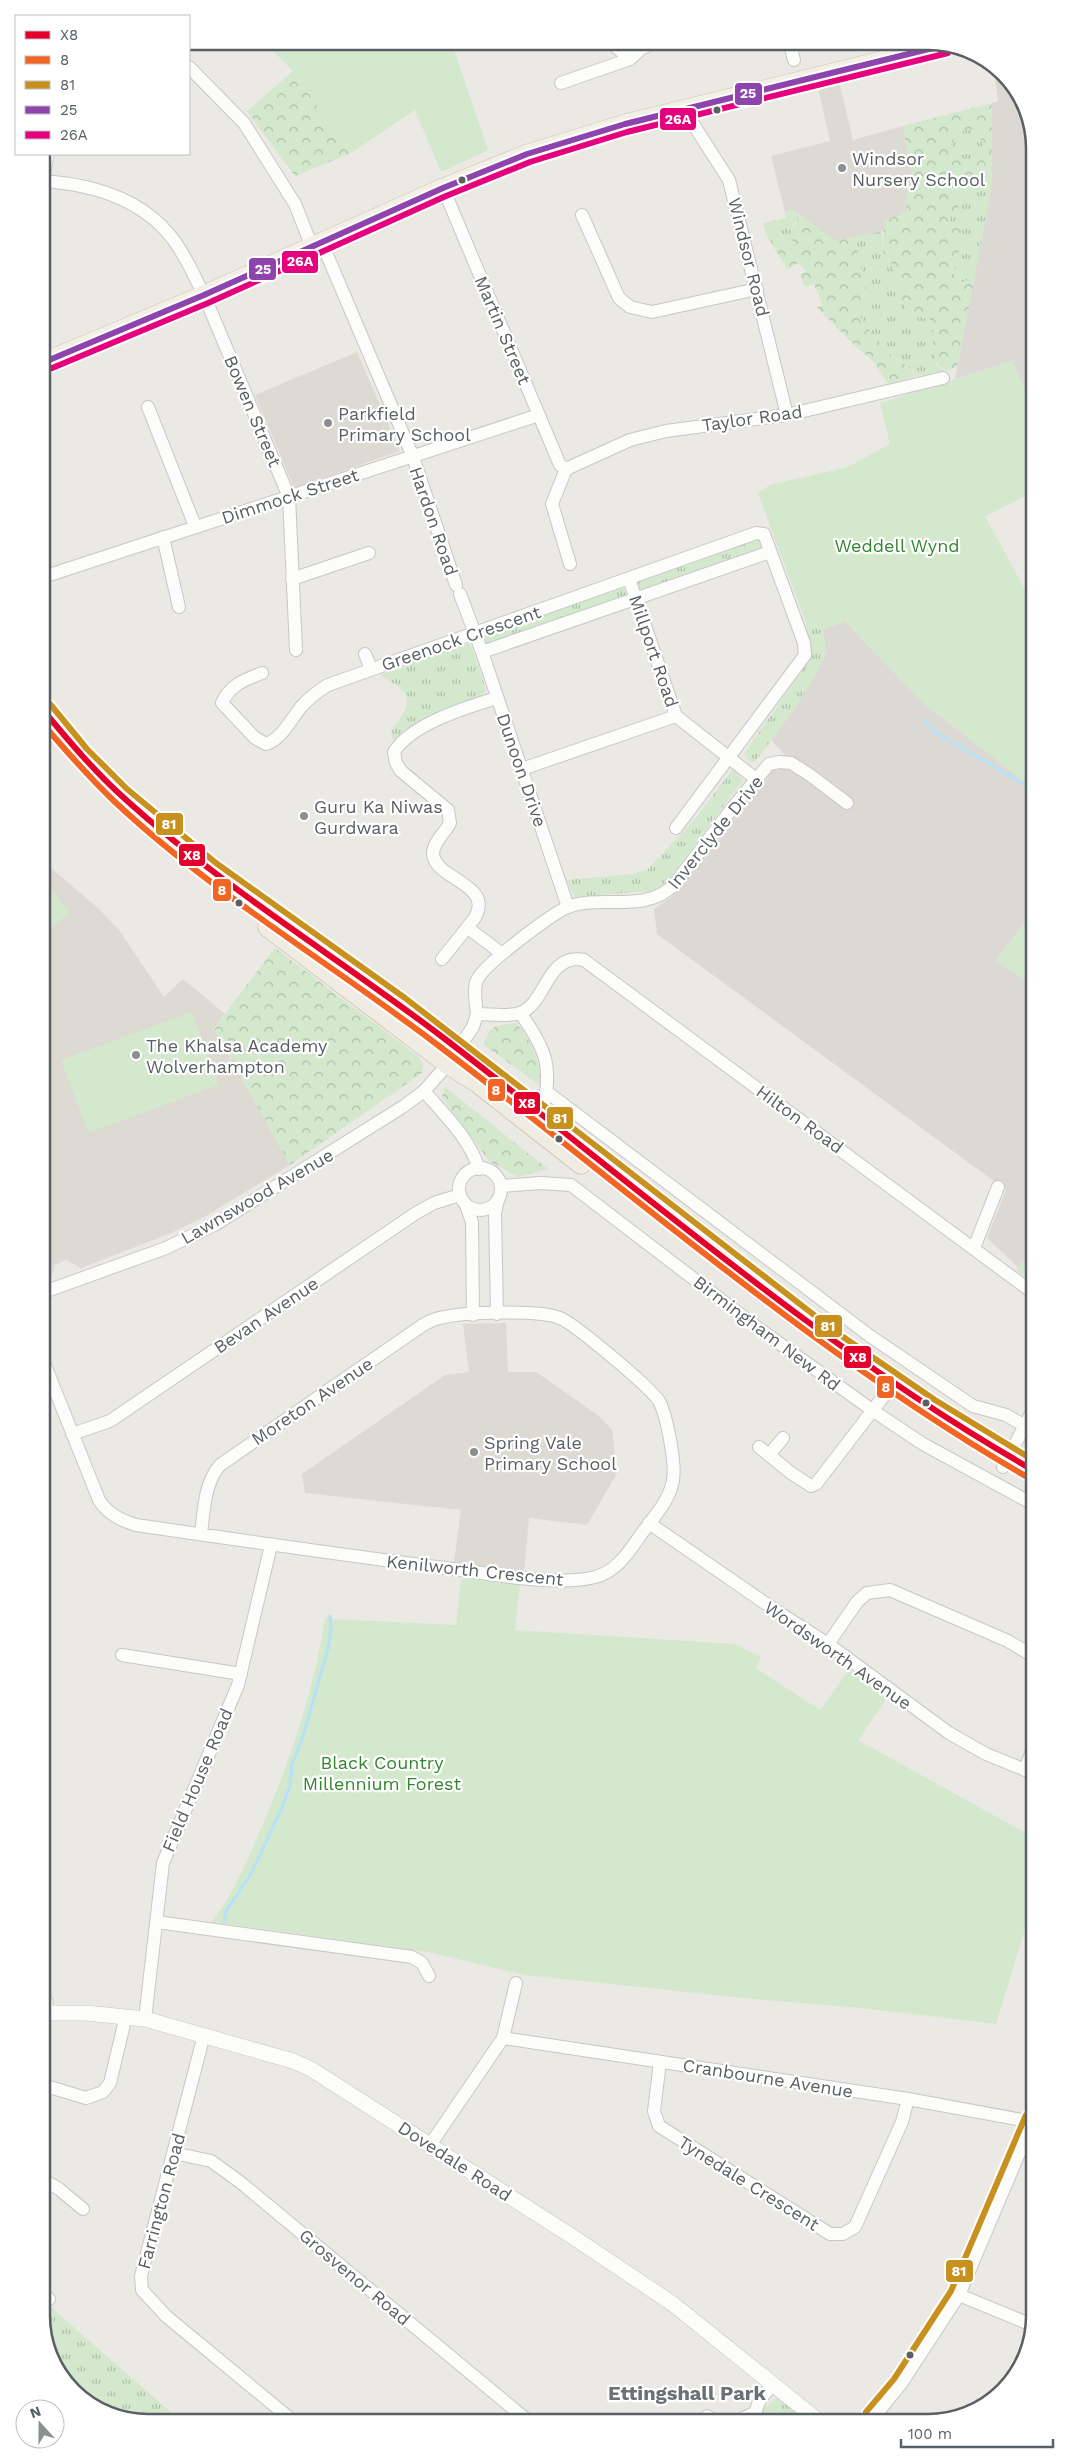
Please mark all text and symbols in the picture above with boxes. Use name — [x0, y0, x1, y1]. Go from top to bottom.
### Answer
legend — [15, 15, 190, 155]
text: X8 — [60, 26, 78, 44]
text: 8 — [60, 51, 69, 69]
text: 81 — [60, 76, 75, 94]
line badge: 25 — [734, 82, 763, 106]
text: 25 — [740, 85, 756, 101]
text: 25 — [60, 101, 77, 119]
unlabelled marker — [712, 105, 722, 115]
line badge: 26A — [659, 107, 697, 131]
text: 26A — [665, 111, 692, 127]
text: 26A — [60, 126, 88, 144]
place label: Windsor Nursery School — [852, 148, 986, 190]
marker: Windsor Nursery School — [836, 162, 848, 174]
unlabelled marker — [457, 175, 467, 185]
street label: Windsor Road — [724, 195, 774, 319]
line badge: 26A — [281, 250, 319, 274]
text: 26A — [287, 253, 314, 269]
line badge: 25 — [248, 257, 277, 281]
text: 25 — [255, 261, 271, 277]
street label: Martin Street — [471, 272, 536, 388]
street label: Bowen Street — [220, 352, 286, 470]
street label: Taylor Road — [700, 401, 804, 435]
place label: Parkfield Primary School — [338, 403, 471, 445]
marker: Parkfield Primary School — [322, 417, 334, 429]
street label: Dimmock Street — [219, 464, 362, 528]
street label: Hardon Road — [406, 464, 462, 578]
park label: Weddell Wynd — [834, 535, 960, 556]
street label: Millport Road — [625, 592, 683, 710]
street label: Greenock Crescent — [379, 601, 544, 675]
street label: Dunoon Drive — [493, 710, 551, 830]
street label: Inverclyde Drive — [663, 771, 767, 893]
place label: Guru Ka Niwas Gurdwara — [314, 796, 443, 838]
marker: Guru Ka Niwas Gurdwara — [298, 810, 310, 822]
line badge: 81 — [155, 812, 184, 836]
text: 81 — [162, 816, 176, 832]
line badge: X8 — [178, 843, 206, 867]
text: X8 — [183, 847, 201, 863]
line badge: 8 — [212, 878, 232, 902]
text: 8 — [218, 882, 227, 898]
unlabelled marker — [234, 898, 244, 908]
place label: The Khalsa Academy Wolverhampton — [146, 1035, 328, 1077]
marker: The Khalsa Academy Wolverhampton — [130, 1049, 142, 1061]
line badge: 8 — [487, 1078, 506, 1102]
street label: Hilton Road — [752, 1080, 848, 1158]
text: 8 — [492, 1082, 501, 1098]
line badge: X8 — [513, 1091, 541, 1115]
text: X8 — [518, 1095, 536, 1111]
line badge: 81 — [546, 1106, 574, 1130]
text: 81 — [553, 1110, 567, 1126]
unlabelled marker — [554, 1134, 564, 1144]
street label: Lawnswood Avenue — [177, 1144, 337, 1248]
street label: Birmingham New Rd — [690, 1271, 844, 1395]
street label: Bevan Avenue — [210, 1272, 322, 1358]
line badge: 81 — [814, 1314, 843, 1338]
text: 81 — [821, 1318, 835, 1334]
line badge: X8 — [843, 1345, 872, 1369]
text: X8 — [849, 1349, 867, 1365]
street label: Moreton Avenue — [247, 1353, 377, 1449]
line badge: 8 — [876, 1375, 895, 1399]
text: 8 — [882, 1379, 891, 1395]
unlabelled marker — [921, 1398, 931, 1408]
place label: Spring Vale Primary School — [484, 1432, 617, 1474]
marker: Spring Vale Primary School — [468, 1446, 480, 1458]
street label: Kenilworth Crescent — [385, 1550, 565, 1590]
street label: Wordsworth Avenue — [760, 1596, 916, 1714]
street label: Field House Road — [157, 1705, 237, 1855]
park label: Black Country Millennium Forest — [303, 1752, 462, 1794]
street label: Cranbourne Avenue — [681, 2054, 855, 2102]
street label: Dovedale Road — [394, 2117, 516, 2205]
street label: Farrington Road — [133, 2131, 189, 2271]
street label: Tynedale Crescent — [675, 2131, 824, 2235]
street label: Grosvenor Road — [295, 2224, 415, 2330]
line badge: 81 — [945, 2259, 974, 2283]
text: 81 — [952, 2263, 966, 2279]
unlabelled marker — [905, 2350, 915, 2360]
district label: Ettingshall Park — [608, 2381, 766, 2405]
north arrow — [15, 2399, 65, 2449]
text: N — [28, 2403, 43, 2421]
scale bar — [901, 2416, 1054, 2448]
text: 100 m — [908, 2425, 952, 2443]

